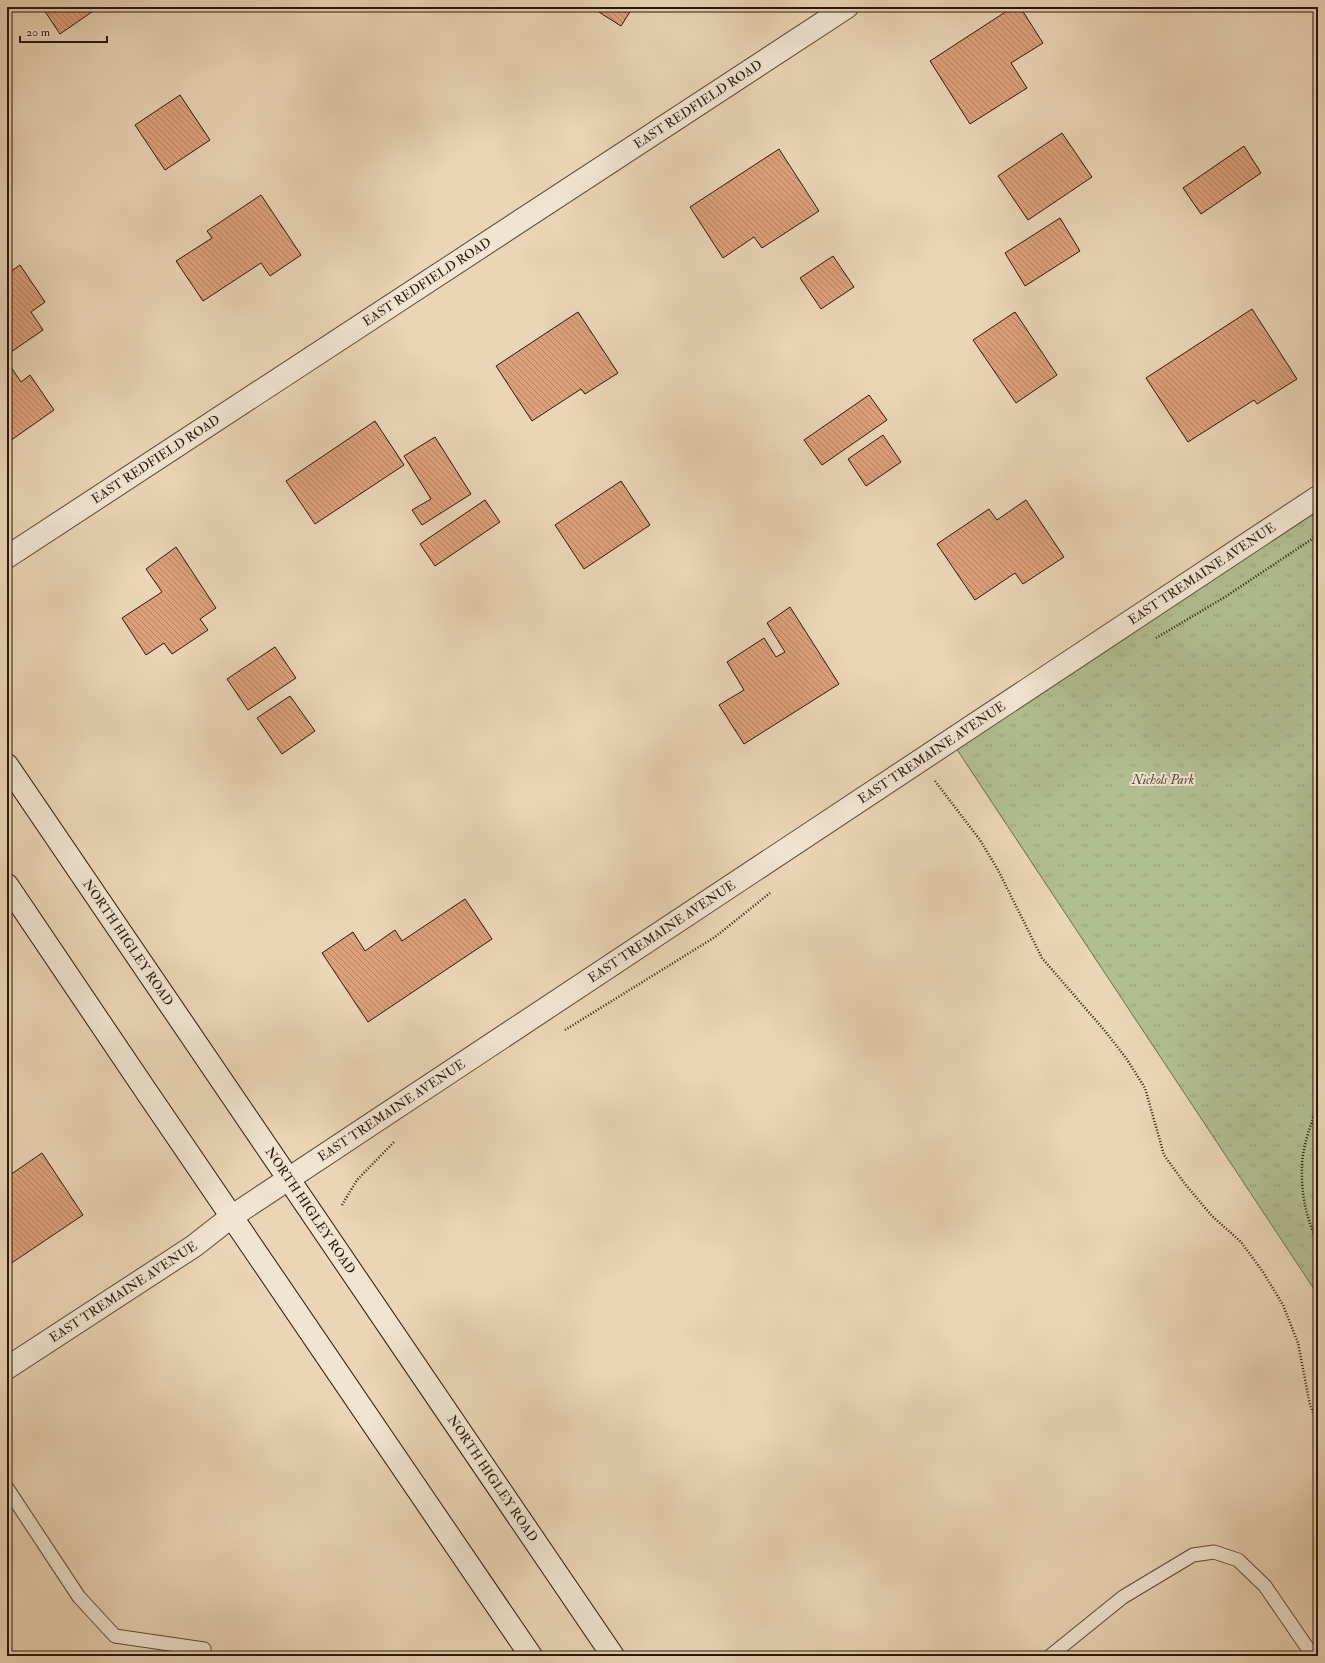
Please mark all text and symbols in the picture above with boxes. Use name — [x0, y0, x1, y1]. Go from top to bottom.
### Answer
scale bar — [20, 18, 107, 44]
text: 20 m — [26, 25, 51, 40]
street label: EAST REDFIELD ROAD — [631, 57, 765, 152]
street label: EAST REDFIELD ROAD — [360, 234, 494, 330]
street label: EAST REDFIELD ROAD — [89, 412, 223, 507]
street label: EAST TREMAINE AVENUE — [1125, 519, 1279, 628]
street label: EAST TREMAINE AVENUE — [855, 698, 1009, 807]
park label: Nichols Park — [1131, 772, 1194, 788]
street label: NORTH HIGLEY ROAD — [79, 876, 177, 1009]
street label: EAST TREMAINE AVENUE — [585, 877, 739, 986]
street label: EAST TREMAINE AVENUE — [315, 1056, 468, 1165]
street label: NORTH HIGLEY ROAD — [261, 1144, 359, 1277]
street label: EAST TREMAINE AVENUE — [46, 1238, 200, 1346]
street label: NORTH HIGLEY ROAD — [444, 1412, 541, 1545]

